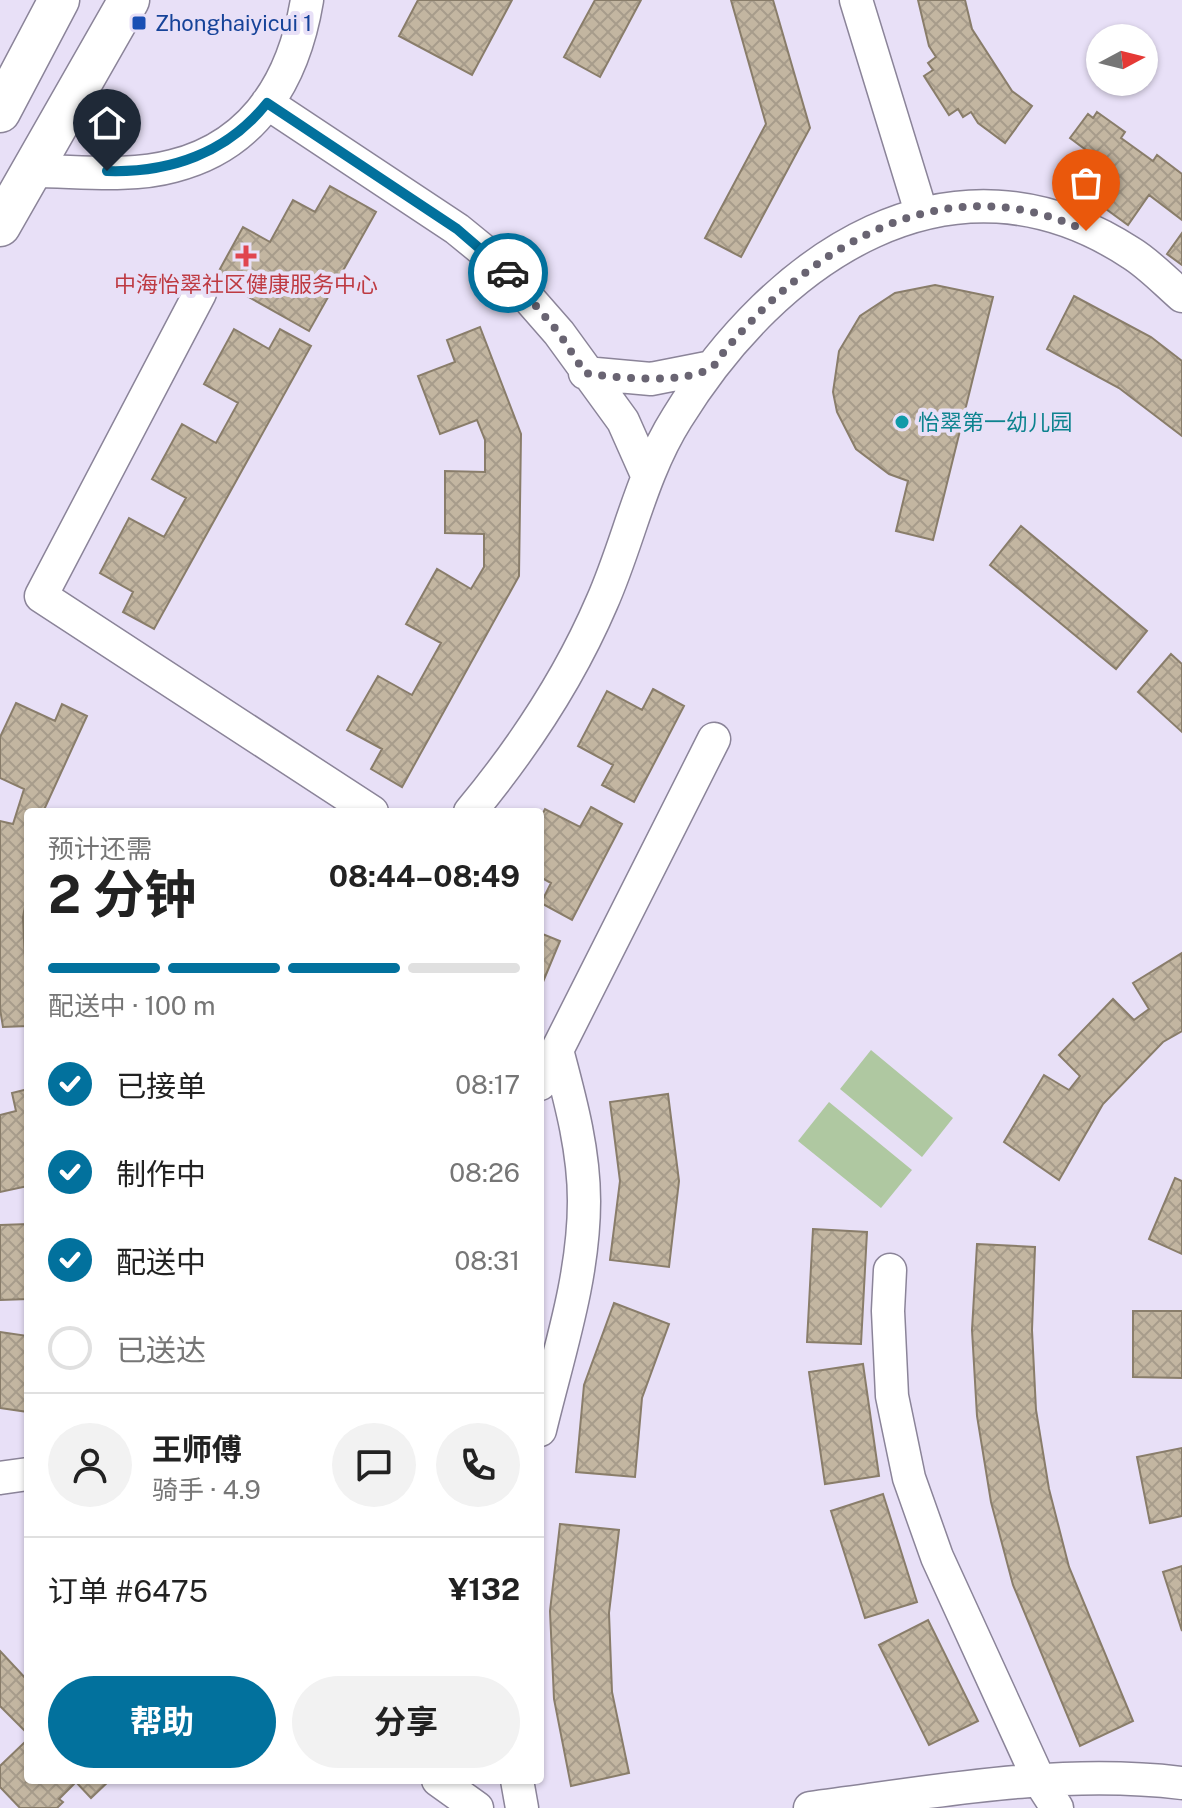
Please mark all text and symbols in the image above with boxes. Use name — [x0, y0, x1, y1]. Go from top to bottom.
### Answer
place label: Zhonghaiyicui 1 — [155, 10, 312, 36]
marker: Zhonghaiyicui 1 — [130, 14, 148, 32]
north arrow — [1086, 24, 1158, 96]
map controls — [1086, 24, 1158, 96]
pin — [73, 89, 141, 171]
icon: home — [85, 101, 129, 145]
pin — [1052, 149, 1120, 231]
icon: bag — [1064, 161, 1108, 205]
courier — [468, 233, 548, 313]
marker: 中海怡翠社区健康服务中心 — [235, 245, 257, 267]
icon: car — [486, 251, 530, 295]
place label: 中海怡翠社区健康服务中心 — [114, 271, 378, 297]
place label: 怡翠第一幼儿园 — [918, 409, 1072, 435]
marker: 怡翠第一幼儿园 — [893, 413, 911, 431]
text: 预计还需 — [48, 833, 152, 864]
text: 08:44–08:49 — [329, 858, 520, 894]
text: 2 分钟 — [48, 864, 197, 925]
text: 配送中 · 100 m — [48, 990, 215, 1021]
icon: check — [48, 1062, 92, 1106]
text: 已接单 — [116, 1068, 206, 1104]
text: 08:17 — [455, 1069, 520, 1100]
icon: check — [48, 1150, 92, 1194]
text: 制作中 — [116, 1156, 206, 1192]
text: 08:26 — [449, 1157, 520, 1188]
icon: check — [48, 1238, 92, 1282]
text: 配送中 — [116, 1244, 206, 1280]
text: 08:31 — [455, 1245, 520, 1276]
text: 已送达 — [116, 1332, 206, 1368]
button: person — [48, 1423, 132, 1507]
button: chat — [332, 1423, 416, 1507]
button: phone — [436, 1423, 520, 1507]
text: 王师傅 — [152, 1431, 242, 1467]
text: 骑手 · 4.9 — [152, 1474, 261, 1505]
text: ¥132 — [448, 1571, 520, 1607]
text: 订单 #6475 — [48, 1573, 208, 1609]
button: 帮助 — [48, 1676, 276, 1768]
button: 分享 — [292, 1676, 520, 1768]

